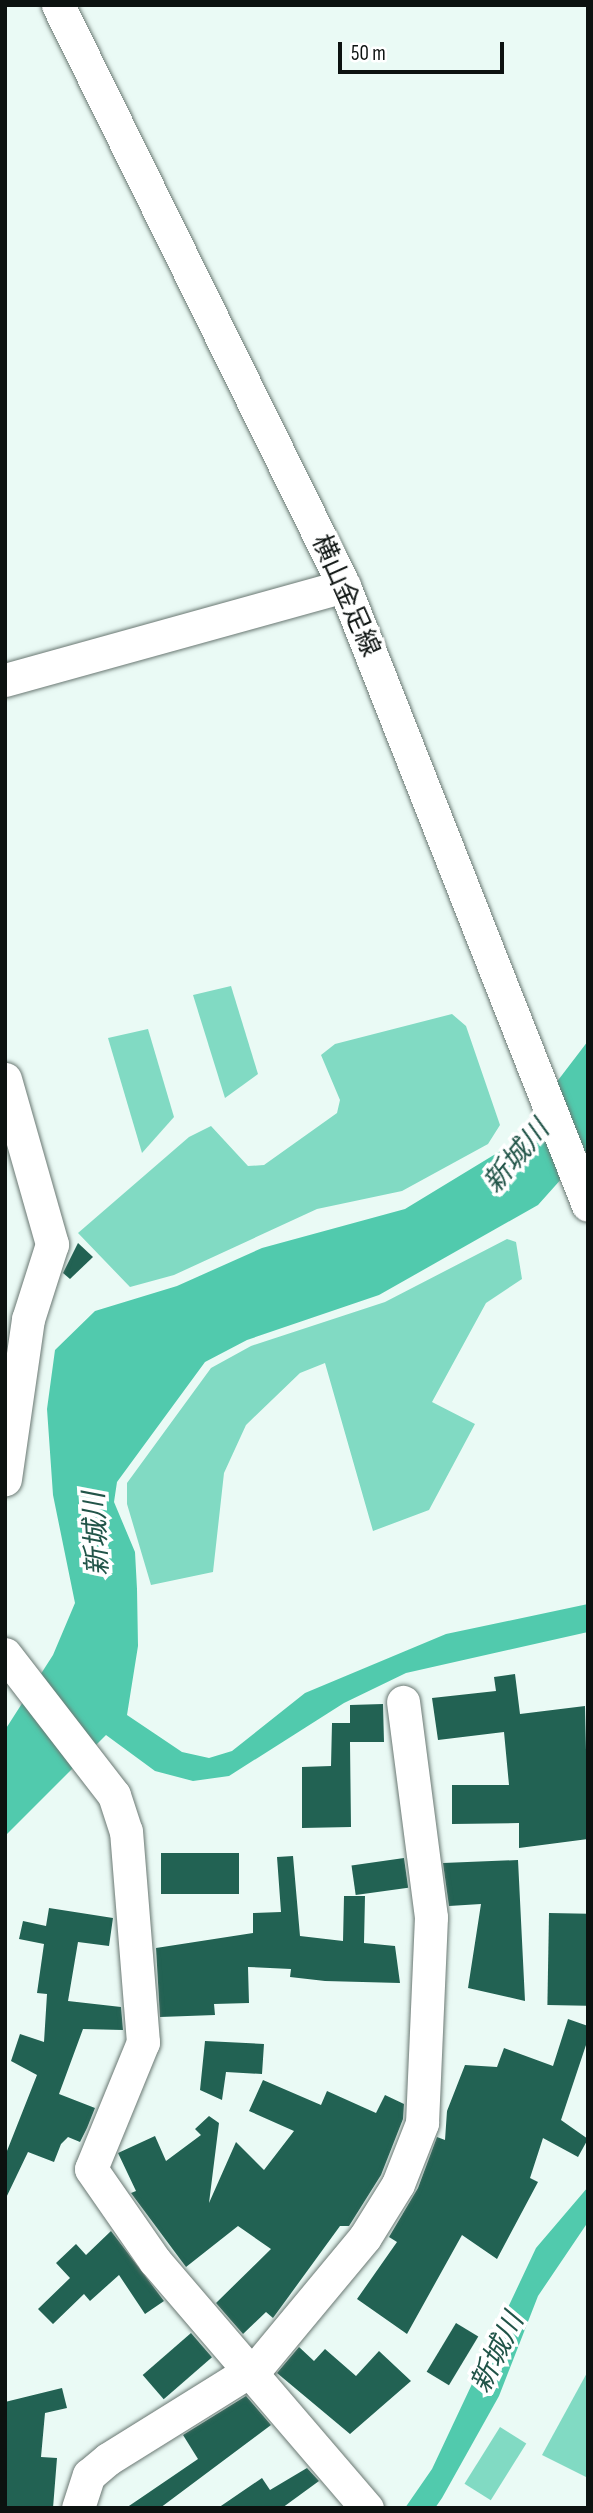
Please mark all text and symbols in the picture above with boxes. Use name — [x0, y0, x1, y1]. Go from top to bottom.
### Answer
scale bar — [341, 28, 507, 72]
text: 50 m — [351, 41, 386, 66]
street label: 横山金足線 — [304, 530, 386, 662]
water label: 新城川 — [477, 1114, 557, 1200]
water label: 新城川 — [78, 1491, 116, 1577]
water label: 新城川 — [464, 2308, 532, 2398]

